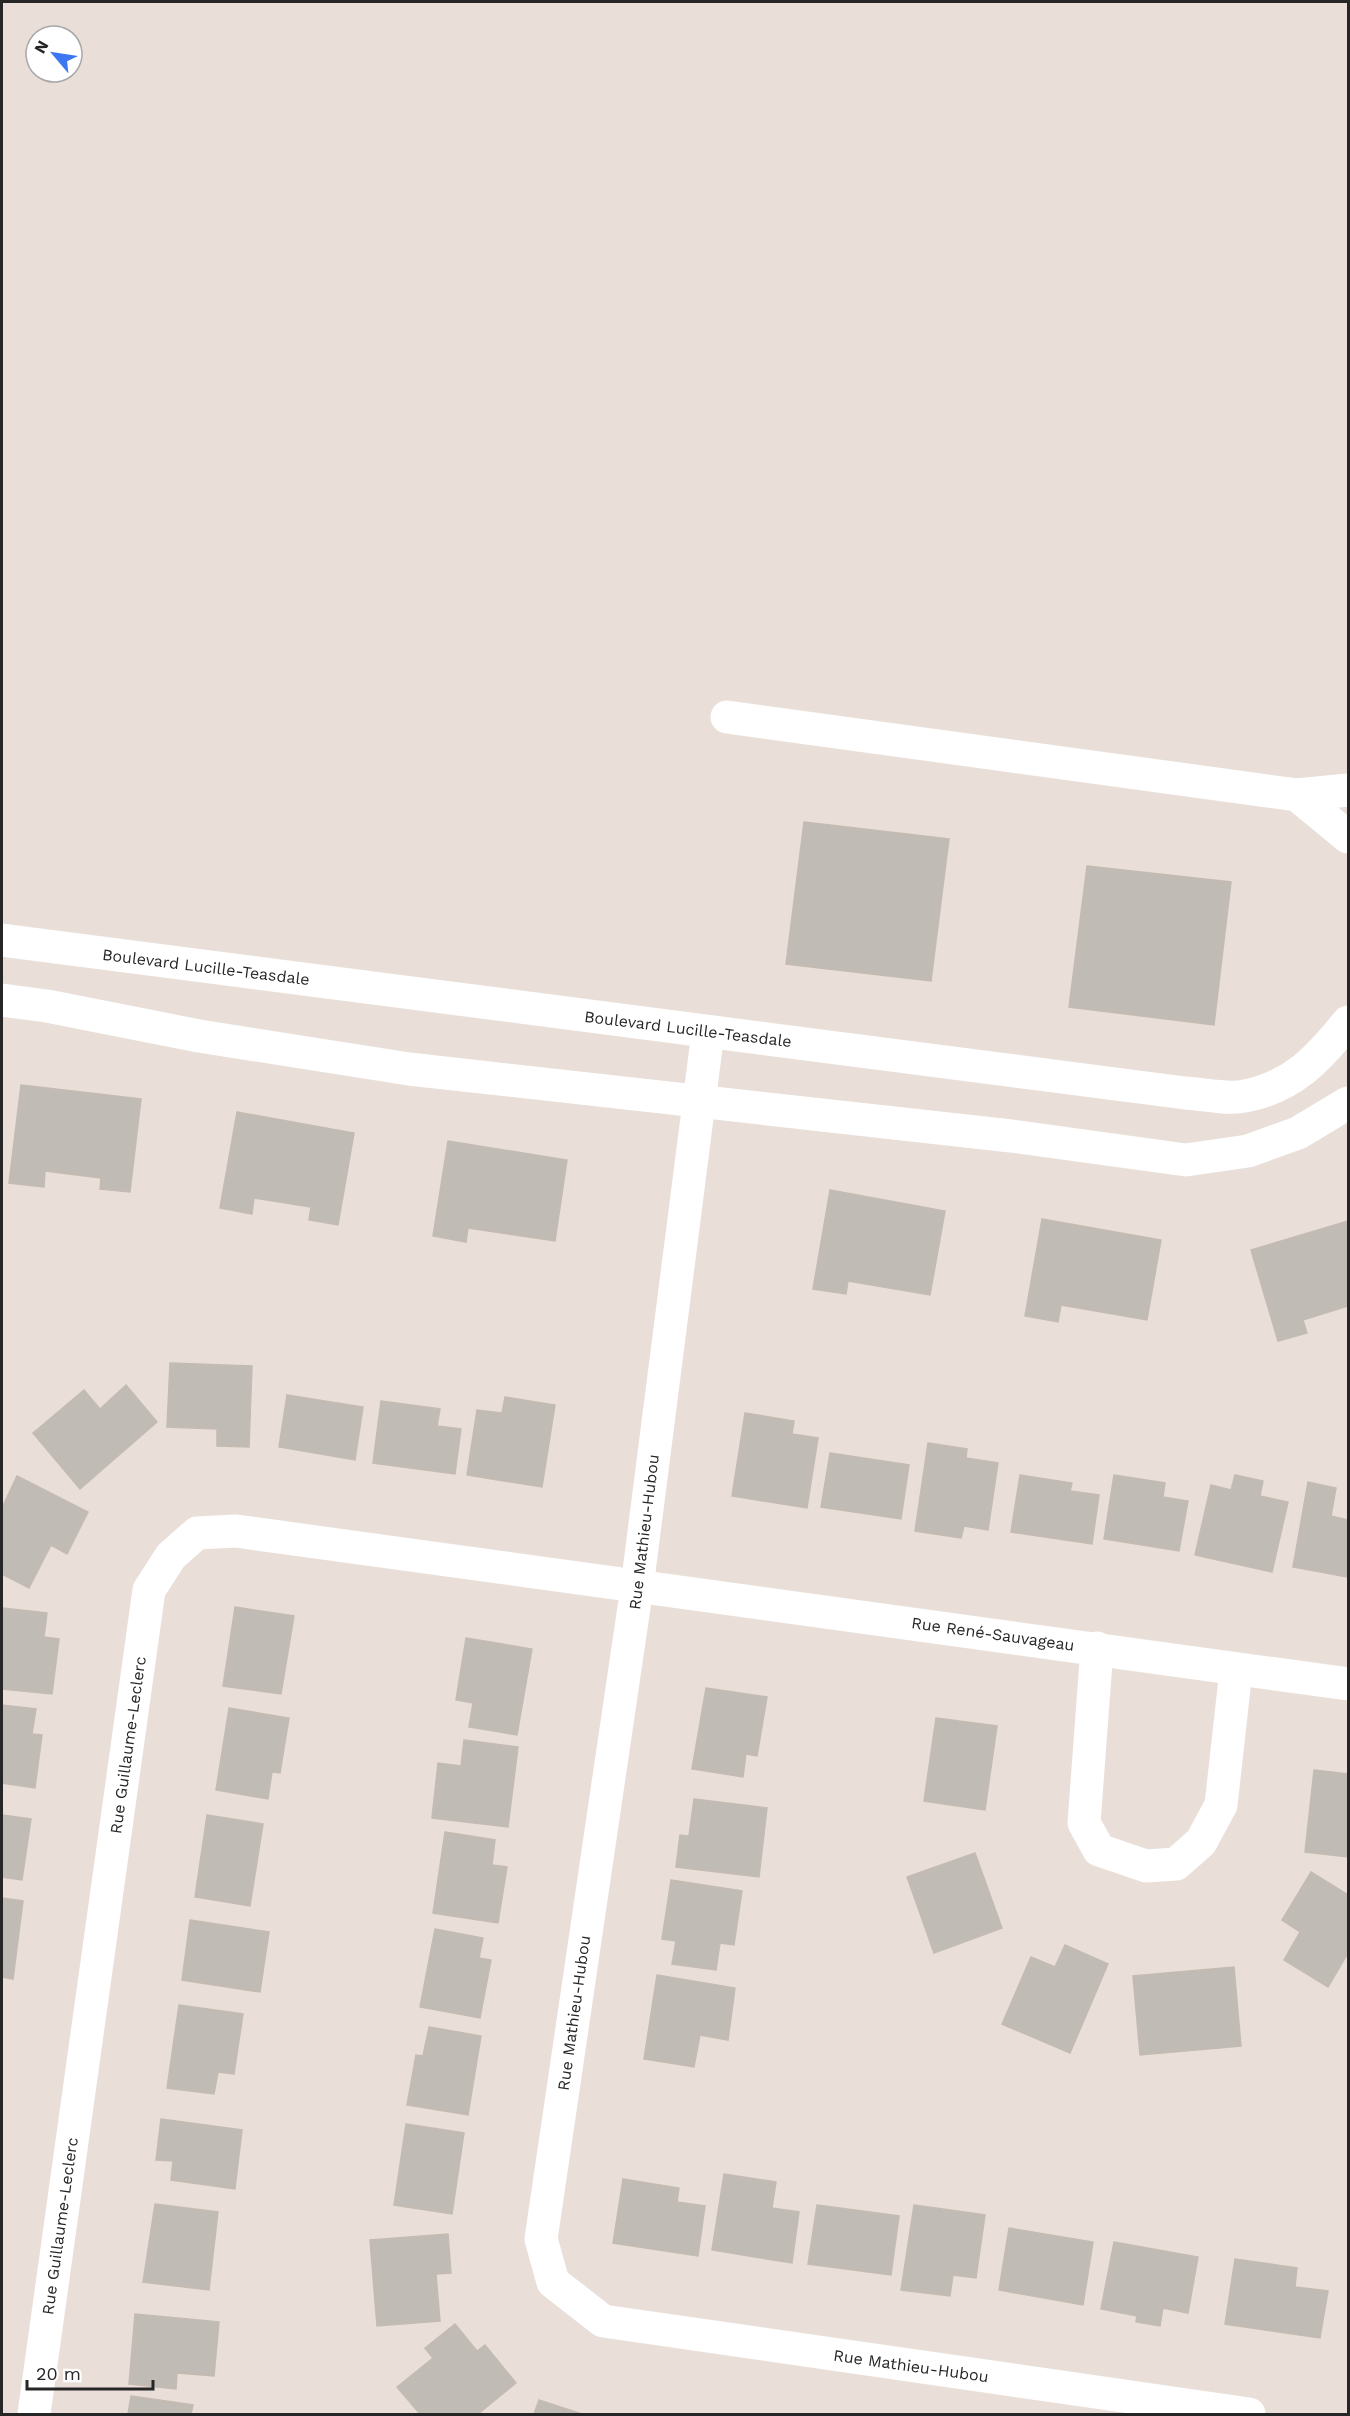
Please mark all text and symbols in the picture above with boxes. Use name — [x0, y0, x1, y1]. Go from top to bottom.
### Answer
north arrow — [24, 24, 84, 84]
text: N — [30, 37, 53, 57]
street label: Boulevard Lucille-Teasdale — [101, 945, 311, 989]
street label: Boulevard Lucille-Teasdale — [583, 1007, 793, 1051]
street label: Rue Mathieu-Hubou — [625, 1453, 663, 1611]
street label: Rue René-Sauvageau — [910, 1613, 1076, 1655]
street label: Rue Guillaume-Leclerc — [106, 1655, 150, 1835]
street label: Rue Mathieu-Hubou — [554, 1934, 594, 2092]
street label: Rue Guillaume-Leclerc — [38, 2136, 82, 2316]
street label: Rue Mathieu-Hubou — [832, 2346, 990, 2386]
scale bar — [27, 2353, 153, 2391]
text: 20 m — [36, 2363, 81, 2384]

